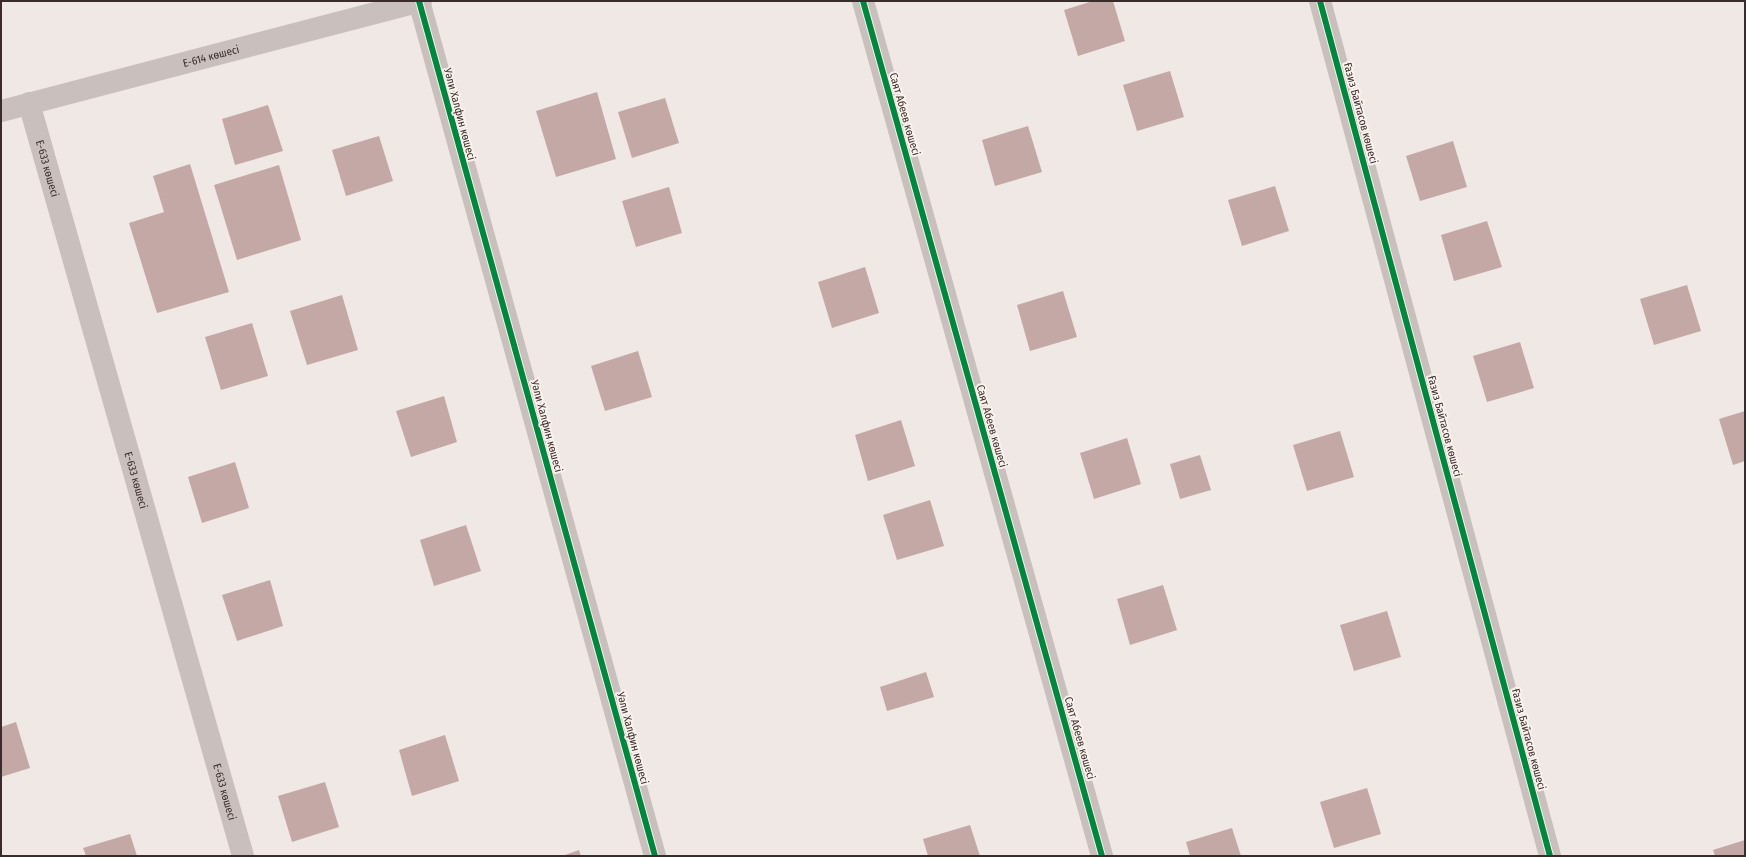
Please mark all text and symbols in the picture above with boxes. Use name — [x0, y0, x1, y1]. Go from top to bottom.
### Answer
street label: Е-614 көшесі — [181, 43, 241, 70]
street label: Ғазиз Байтасов көшесі — [1341, 61, 1380, 165]
street label: Уәли Халфин көшесі — [441, 66, 478, 162]
street label: Саят Абеев көшесі — [886, 71, 923, 157]
street label: Е-633 көшесі — [33, 139, 61, 199]
street label: Ғазиз Байтасов көшесі — [1425, 374, 1464, 478]
street label: Уәли Халфин көшесі — [528, 378, 565, 474]
street label: Саят Абеев көшесі — [973, 383, 1010, 469]
street label: Е-633 көшесі — [121, 450, 150, 510]
street label: Ғазиз Байтасов көшесі — [1509, 687, 1548, 791]
street label: Уәли Халфин көшесі — [614, 690, 651, 786]
street label: Саят Абеев көшесі — [1061, 695, 1098, 781]
street label: Е-633 көшесі — [210, 762, 239, 822]

